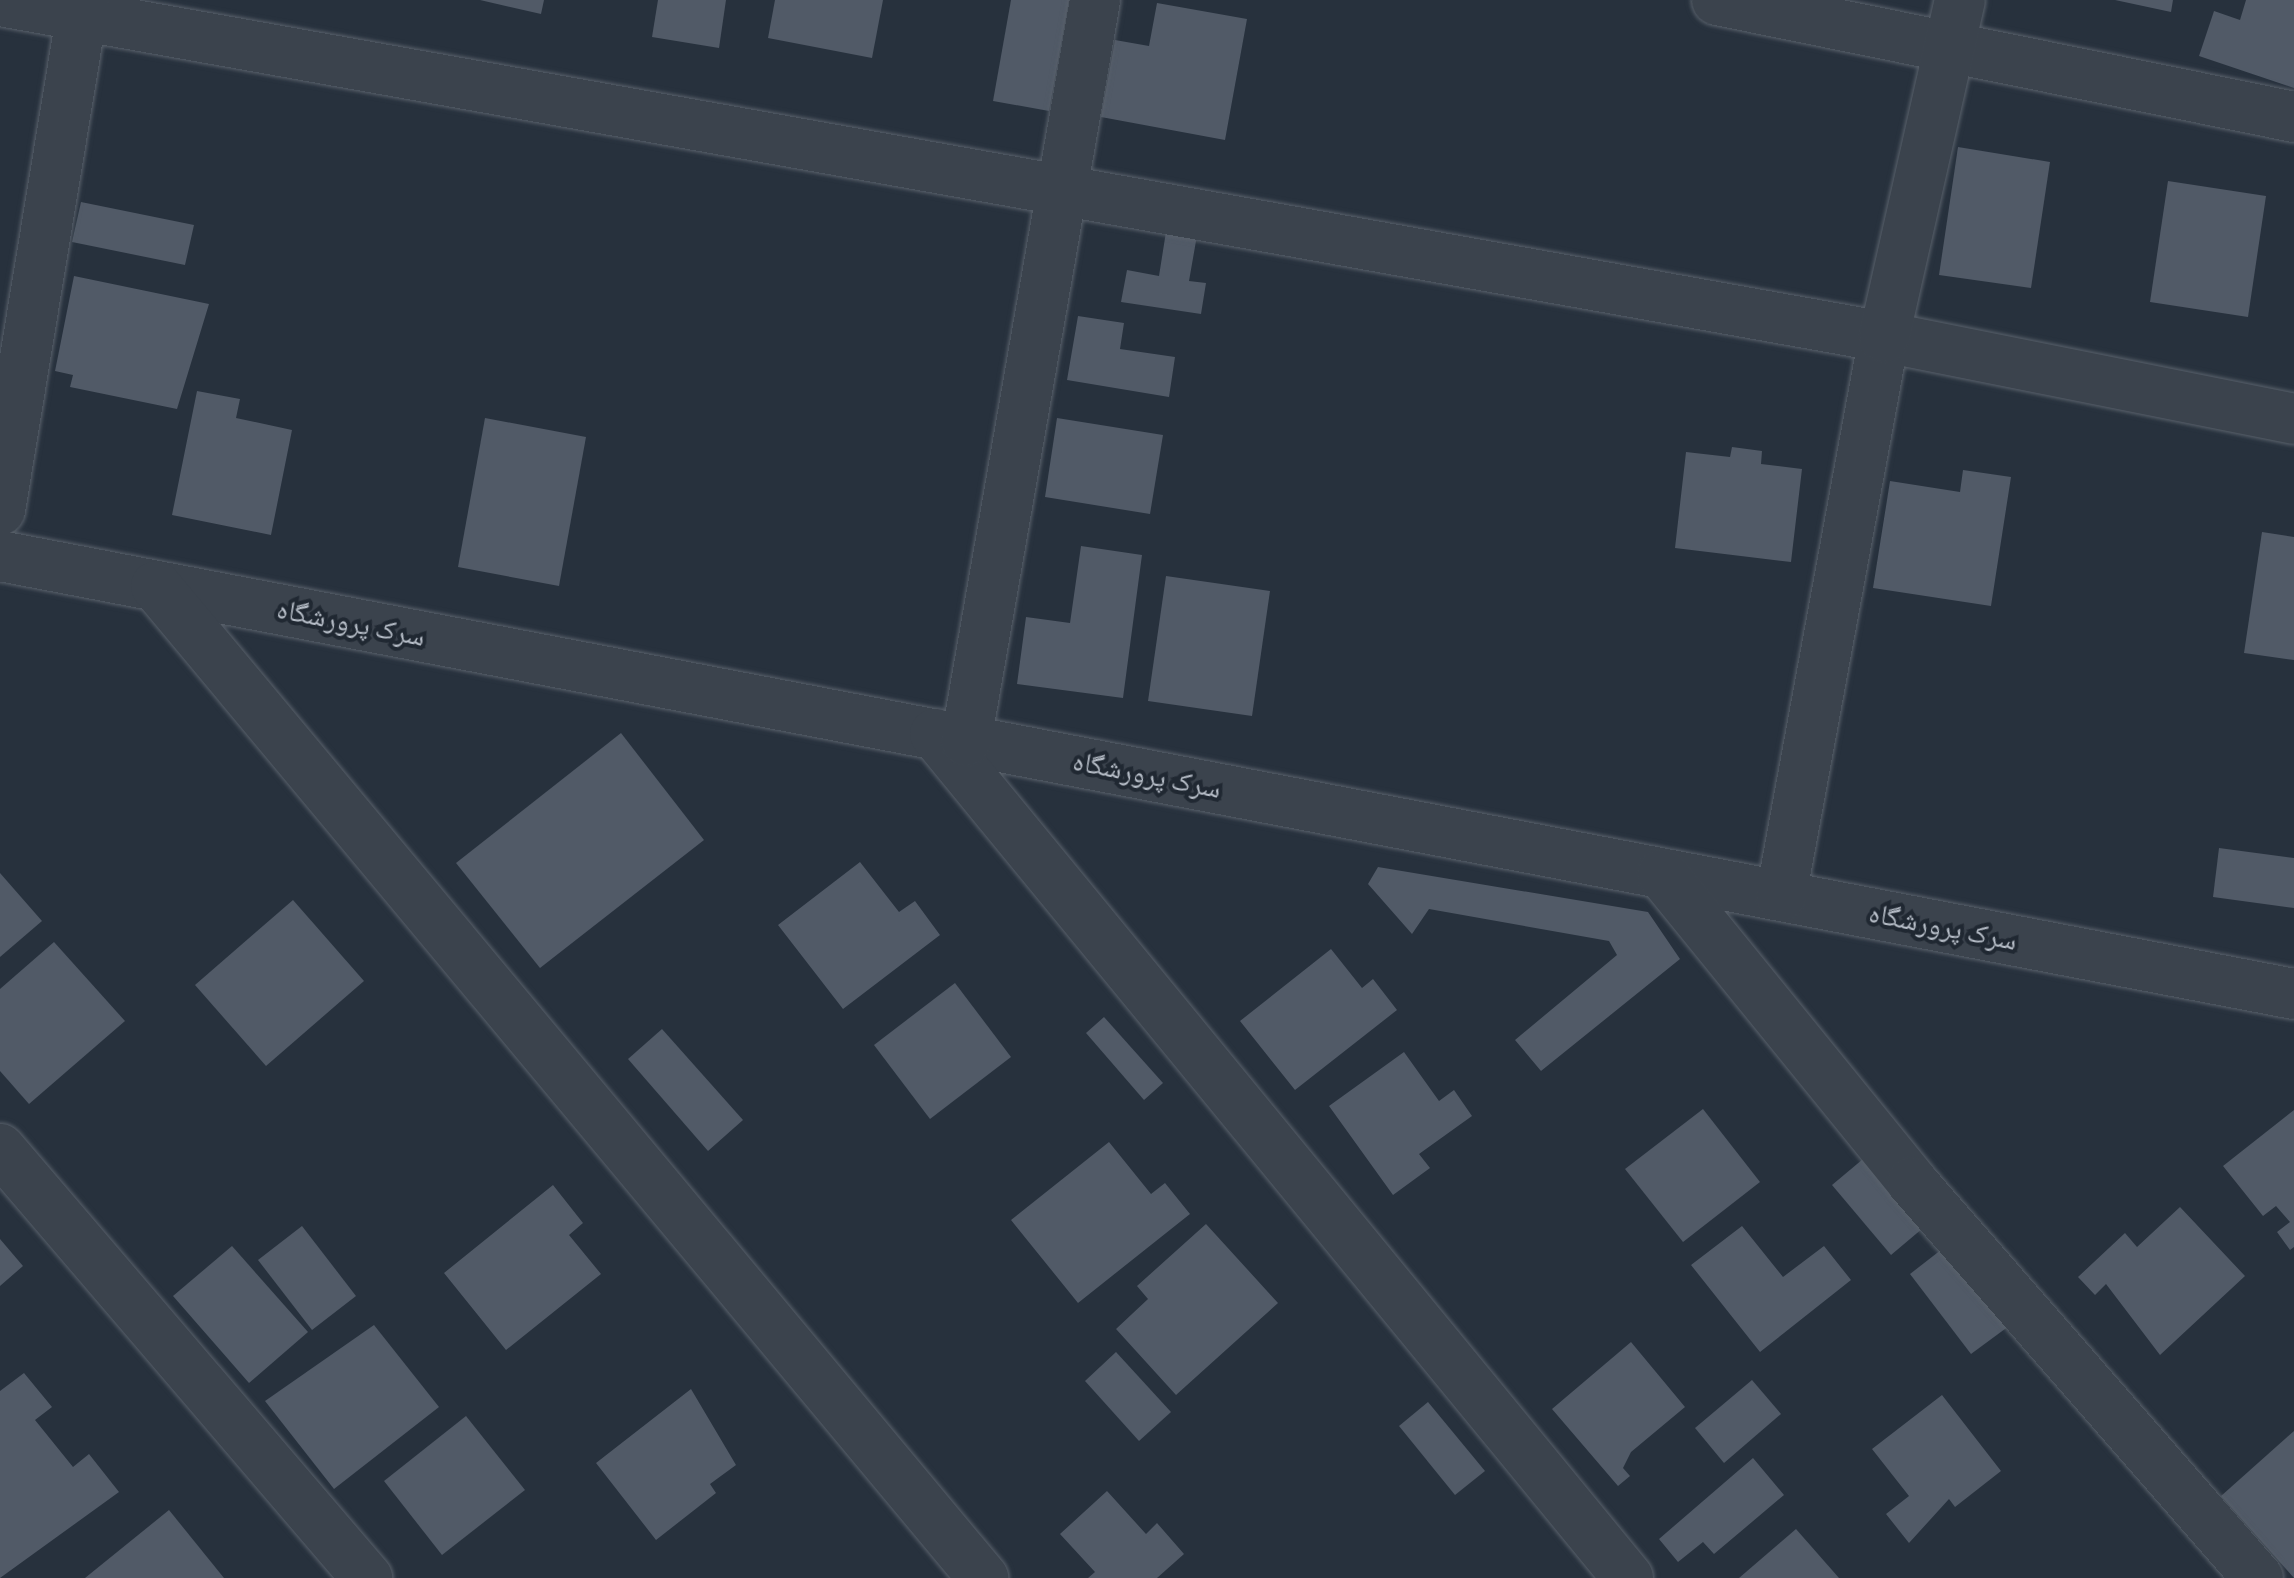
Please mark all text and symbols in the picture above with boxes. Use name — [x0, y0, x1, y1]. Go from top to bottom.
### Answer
street label: سرک پرورشگاه — [274, 592, 428, 654]
street label: سرک پرورشگاه — [1070, 744, 1224, 806]
street label: سرک پرورشگاه — [1866, 896, 2020, 958]

